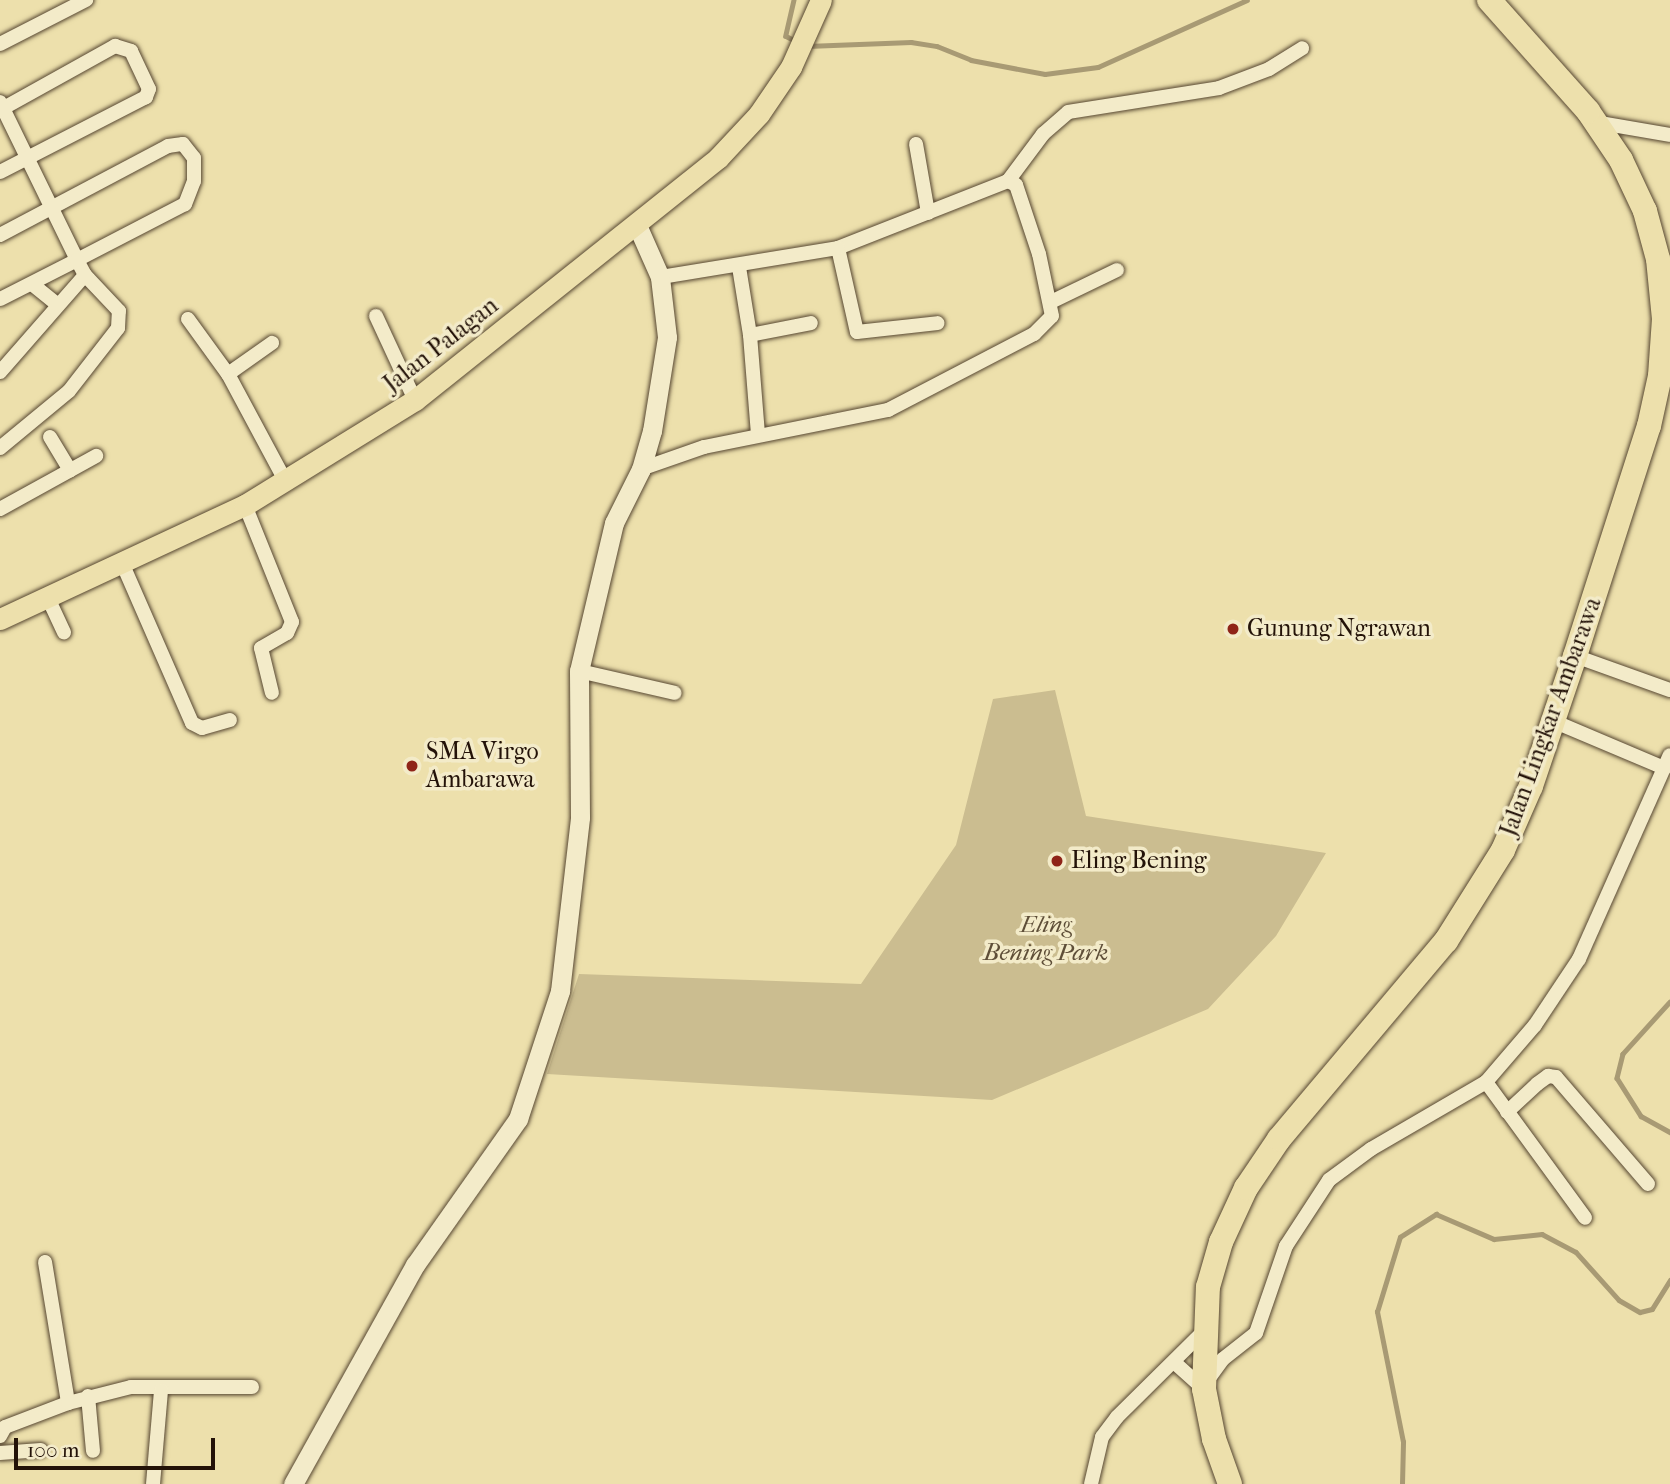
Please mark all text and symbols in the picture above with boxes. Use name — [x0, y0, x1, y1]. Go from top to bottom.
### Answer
street label: Jalan Palagan — [378, 291, 504, 399]
street label: Jalan Lingkar Ambarawa — [1494, 594, 1608, 840]
place label: Gunung Ngrawan — [1247, 615, 1431, 643]
marker: Gunung Ngrawan — [1225, 621, 1241, 637]
place label: SMA Virgo Ambarawa — [426, 738, 539, 794]
marker: SMA Virgo Ambarawa — [404, 758, 420, 774]
place label: Eling Bening — [1071, 847, 1207, 875]
marker: Eling Bening — [1049, 853, 1065, 869]
park label: Eling Bening Park — [984, 911, 1108, 967]
scale bar — [18, 1424, 219, 1468]
text: 100 m — [27, 1438, 80, 1462]

